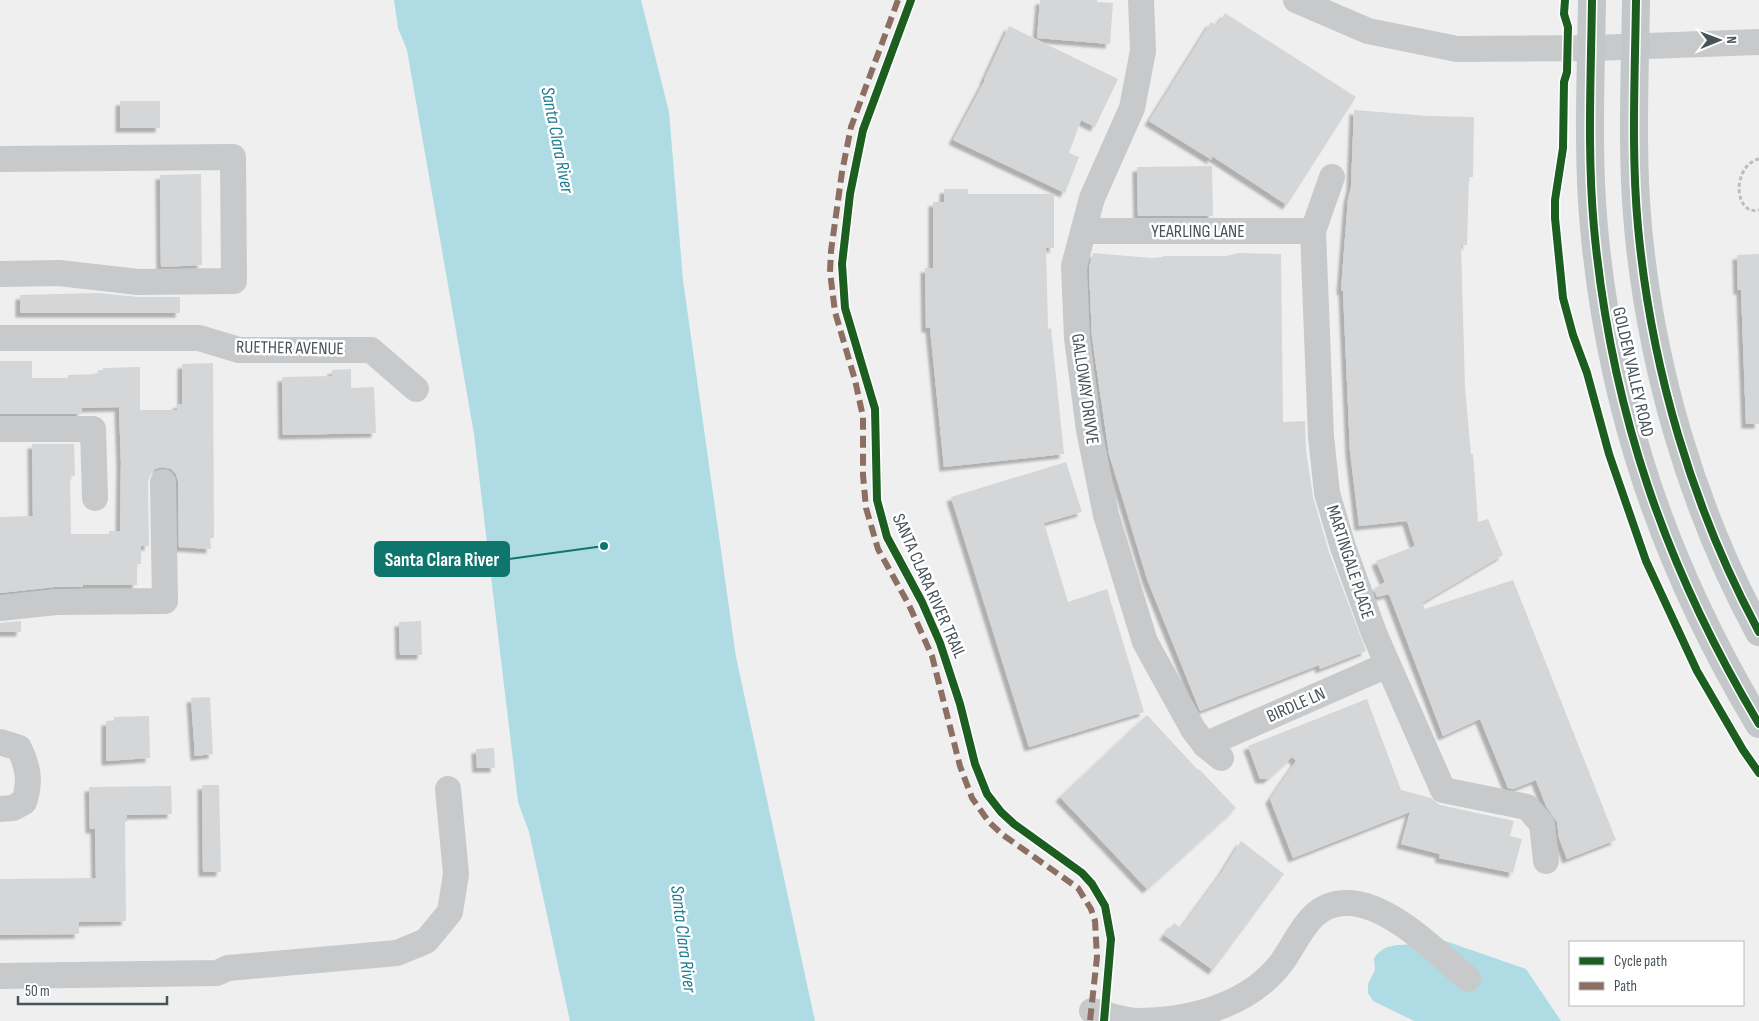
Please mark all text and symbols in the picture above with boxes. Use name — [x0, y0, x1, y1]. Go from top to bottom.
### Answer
north arrow — [1694, 15, 1744, 65]
text: N — [1723, 36, 1740, 44]
water label: Santa Clara River — [535, 85, 579, 196]
street label: YEARLING LANE — [1151, 221, 1245, 242]
street label: GOLDEN VALLEY ROAD — [1608, 305, 1658, 439]
street label: GALLOWAY DRIVVE — [1067, 332, 1103, 446]
street label: RUETHER AVENUE — [236, 337, 344, 359]
street label: MARTINGALE PLACE — [1322, 502, 1378, 622]
street label: SANTA CLARA RIVER TRAIL — [888, 511, 970, 662]
callout: Santa Clara River — [375, 542, 509, 576]
text: Santa Clara River — [385, 549, 499, 572]
street label: BIRDLE LN — [1264, 683, 1328, 727]
water label: Santa Clara River — [665, 884, 701, 994]
legend — [1569, 941, 1744, 1006]
text: Cycle path — [1614, 952, 1667, 971]
scale bar — [18, 974, 166, 1006]
text: Path — [1614, 977, 1637, 996]
text: 50 m — [25, 982, 50, 1001]

